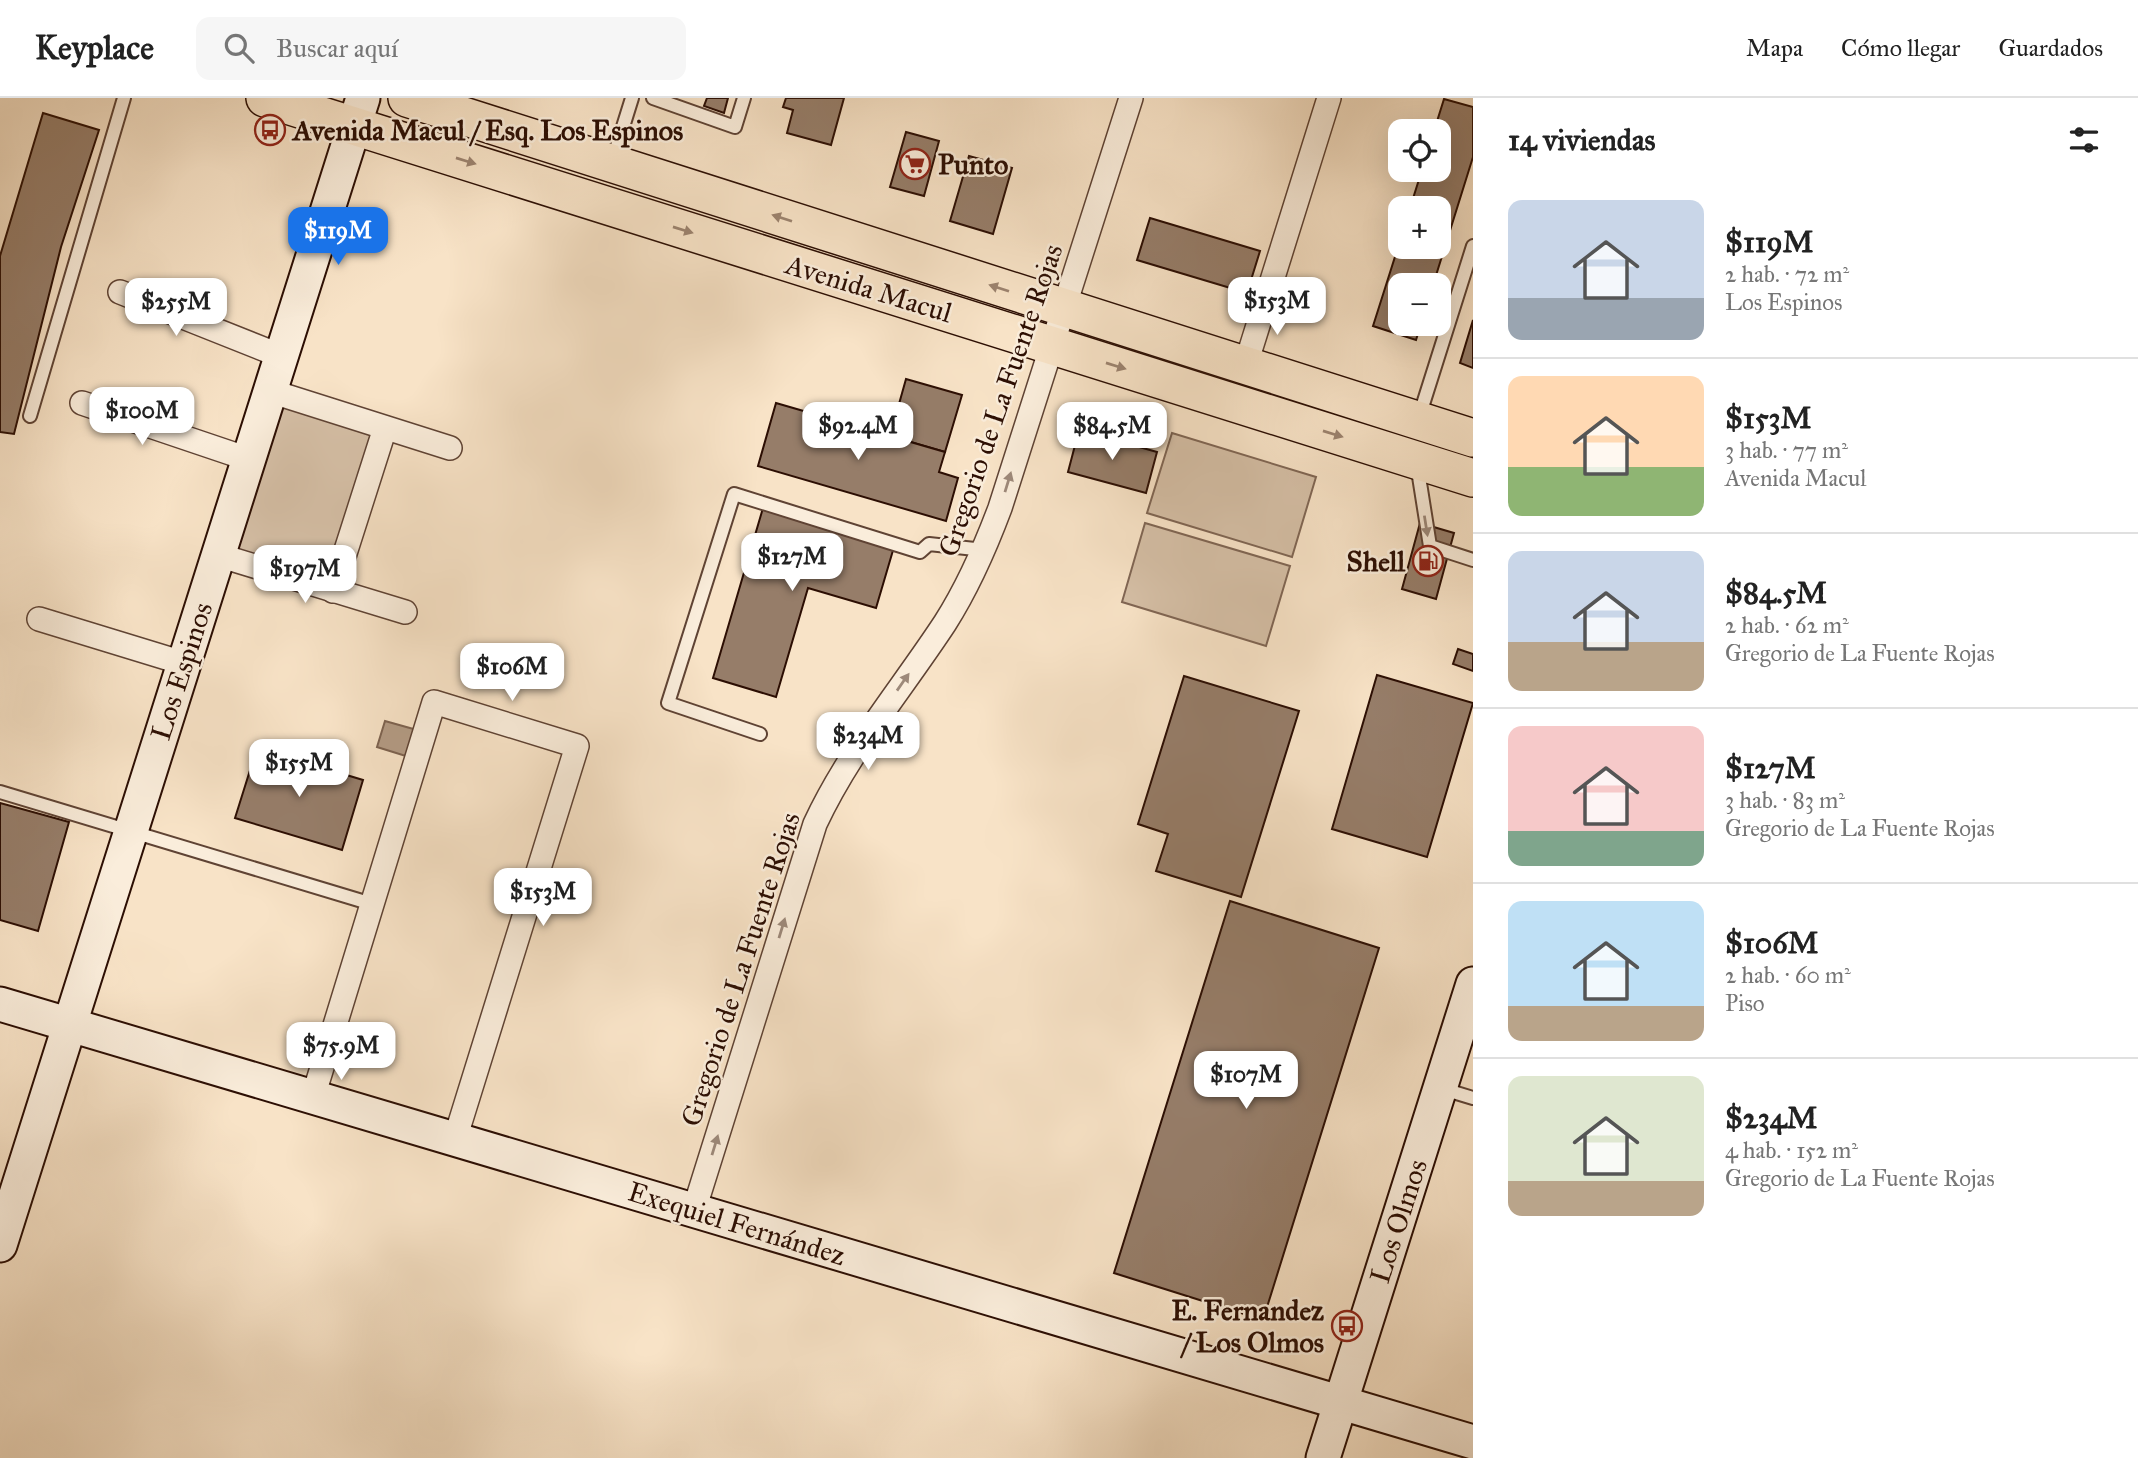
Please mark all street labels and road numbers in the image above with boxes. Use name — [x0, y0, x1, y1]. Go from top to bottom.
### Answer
street label: Gregorio de La Fuente Rojas — [930, 239, 1070, 561]
street label: Avenida Macul — [780, 246, 957, 330]
street label: Los Espinos — [143, 598, 220, 745]
street label: Gregorio de La Fuente Rojas — [673, 808, 808, 1131]
street label: Los Olmos — [1362, 1155, 1435, 1287]
street label: Exequiel Fernández — [624, 1174, 850, 1273]

